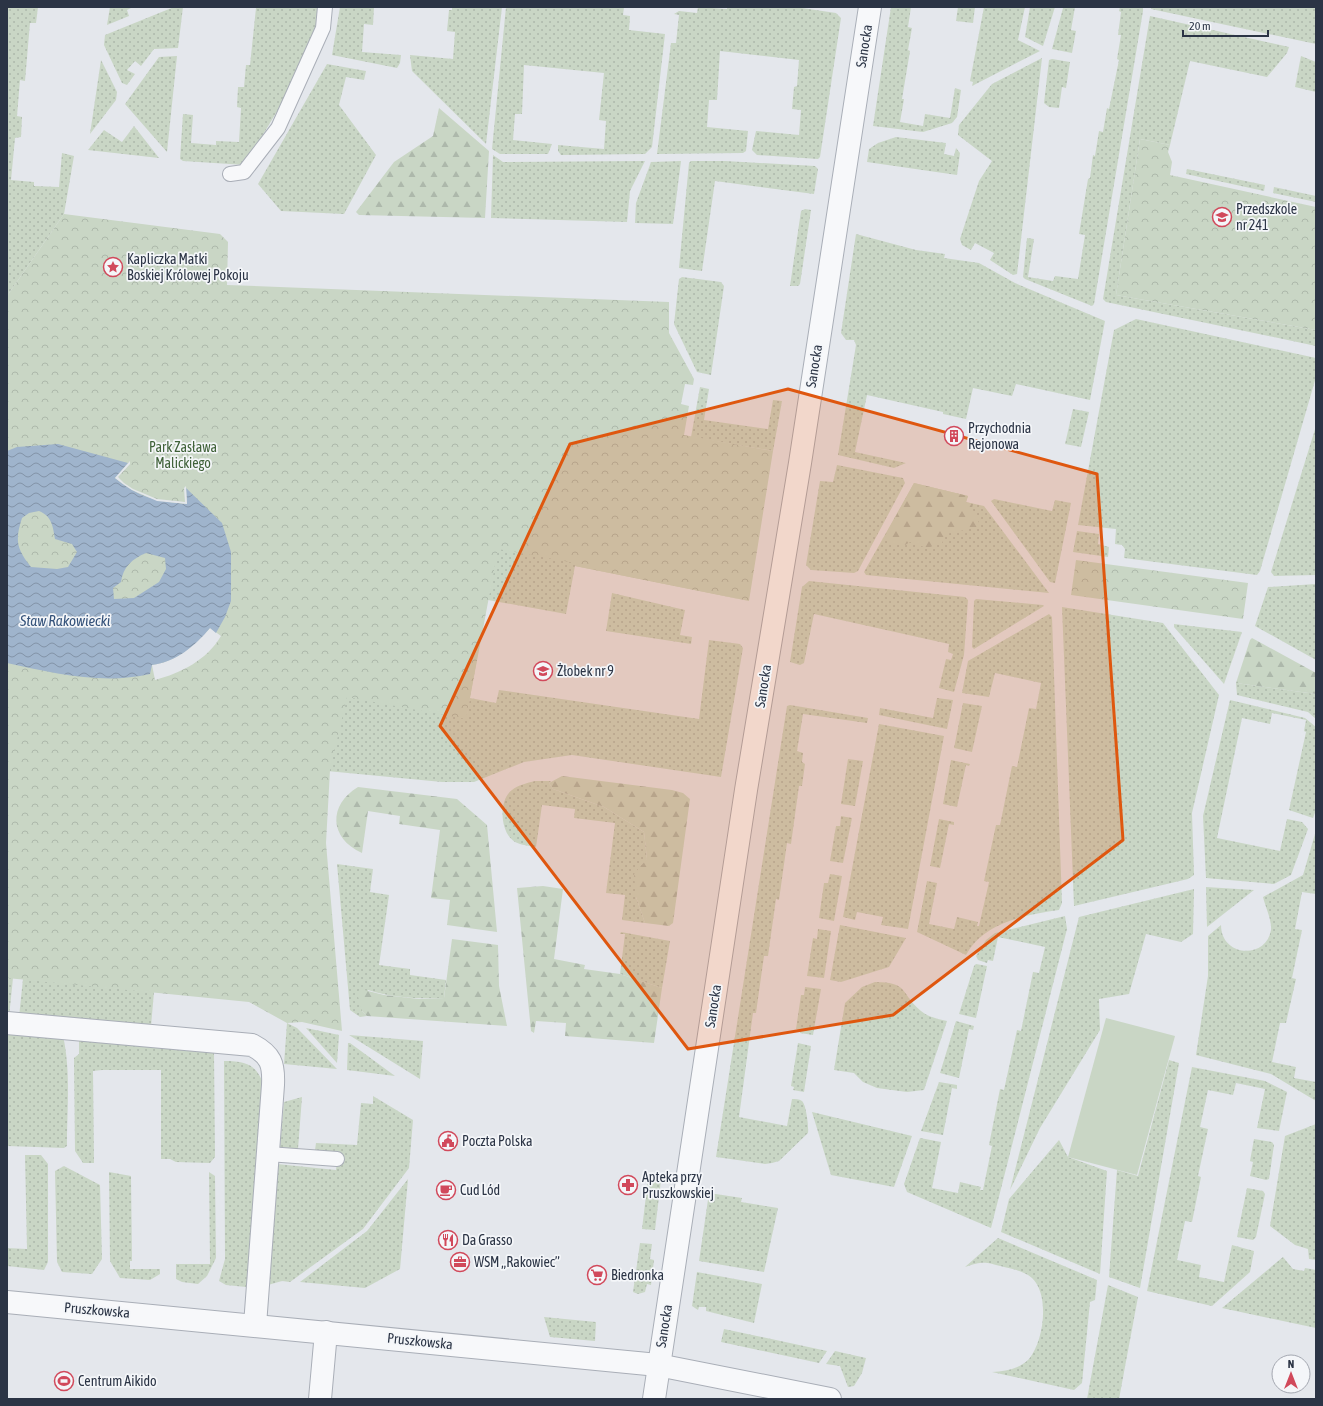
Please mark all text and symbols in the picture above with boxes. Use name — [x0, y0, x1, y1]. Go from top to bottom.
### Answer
scale bar — [1183, 12, 1268, 38]
text: 20 m — [1189, 19, 1211, 33]
street label: Sanocka — [853, 23, 875, 69]
place label: Przedszkole nr 241 — [1236, 201, 1297, 233]
school or university icon: Przedszkole nr 241 — [1211, 206, 1233, 228]
place label: Kapliczka Matki Boskiej Królowej Pokoju — [127, 251, 249, 283]
place icon: Kapliczka Matki Boskiej Królowej Pokoju — [102, 256, 124, 278]
street label: Sanocka — [803, 343, 825, 389]
place label: Przychodnia Rejonowa — [968, 420, 1031, 452]
building icon: Przychodnia Rejonowa — [943, 425, 965, 447]
park label: Park Zasława Malickiego — [149, 439, 217, 471]
water label: Staw Rakowiecki — [19, 612, 111, 629]
school or university icon: Żłobek nr 9 — [532, 660, 554, 682]
place label: Żłobek nr 9 — [557, 663, 614, 679]
street label: Sanocka — [752, 663, 774, 709]
street label: Sanocka — [702, 983, 724, 1029]
public building icon: Poczta Polska — [437, 1130, 459, 1152]
place label: Poczta Polska — [462, 1133, 533, 1149]
place label: Apteka przy Pruszkowskiej — [642, 1169, 714, 1201]
pharmacy icon: Apteka przy Pruszkowskiej — [617, 1174, 639, 1196]
cafe icon: Cud Lód — [435, 1179, 457, 1201]
place label: Cud Lód — [460, 1182, 500, 1198]
restaurant icon: Da Grasso — [437, 1229, 459, 1251]
place label: Da Grasso — [462, 1232, 513, 1248]
office icon: WSM „Rakowiec” — [449, 1251, 471, 1273]
place label: WSM „Rakowiec” — [474, 1254, 560, 1270]
supermarket icon: Biedronka — [586, 1264, 608, 1286]
place label: Biedronka — [611, 1267, 664, 1283]
street label: Pruszkowska — [63, 1299, 131, 1321]
street label: Sanocka — [653, 1303, 675, 1349]
street label: Pruszkowska — [386, 1330, 454, 1352]
north arrow — [1271, 1354, 1311, 1394]
text: N — [1288, 1358, 1294, 1370]
sports icon: Centrum Aikido — [53, 1370, 75, 1392]
place label: Centrum Aikido — [78, 1373, 157, 1389]

